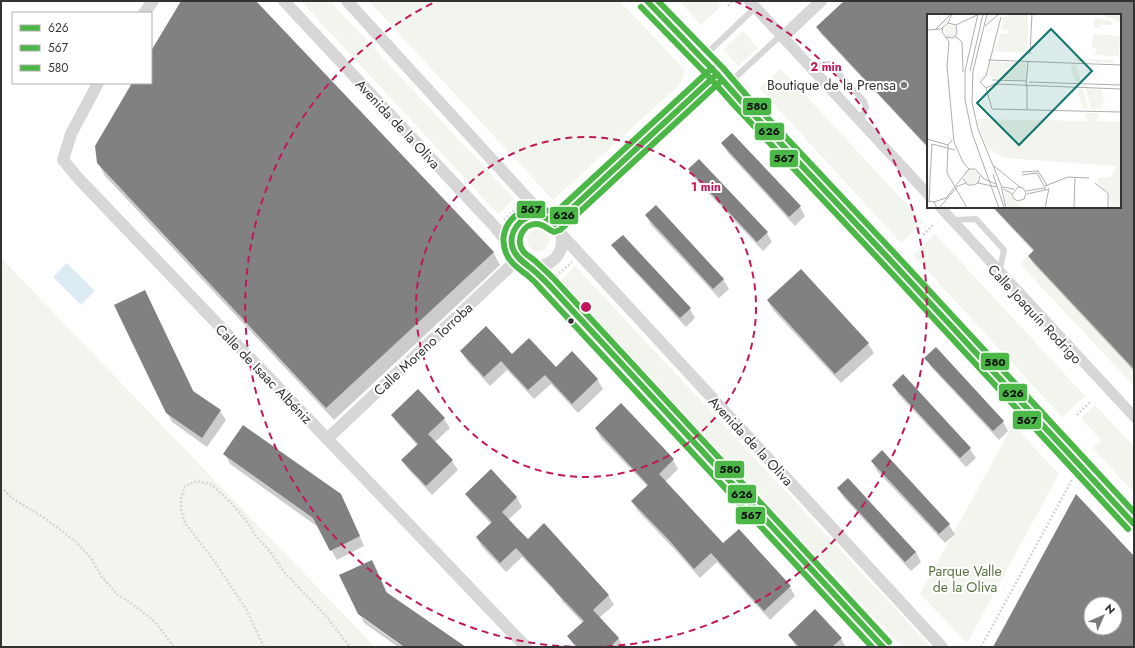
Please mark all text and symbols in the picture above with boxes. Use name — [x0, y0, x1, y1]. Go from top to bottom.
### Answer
legend — [12, 12, 152, 84]
inset map — [927, 14, 1121, 208]
text: 626 — [48, 19, 69, 37]
text: 567 — [48, 39, 69, 57]
text: 2 min — [810, 58, 842, 76]
text: 580 — [48, 59, 69, 77]
street label: Avenida de la Oliva — [351, 75, 445, 173]
place label: Boutique de la Prensa — [767, 75, 896, 95]
marker: Boutique de la Prensa — [899, 80, 909, 90]
line badge: 580 — [742, 97, 772, 116]
text: 580 — [746, 98, 768, 114]
line badge: 626 — [754, 122, 785, 141]
text: 626 — [758, 123, 780, 139]
line badge: 567 — [769, 149, 799, 168]
text: 567 — [773, 150, 795, 166]
text: 1 min — [691, 178, 721, 196]
line badge: 567 — [516, 200, 546, 219]
text: 567 — [520, 201, 542, 217]
line badge: 626 — [549, 206, 579, 225]
text: 626 — [553, 207, 575, 223]
street label: Calle Joaquín Rodrigo — [983, 260, 1087, 369]
street label: Calle Moreno Torroba — [369, 298, 477, 400]
centre of rings — [579, 300, 593, 314]
unlabelled marker — [566, 316, 576, 326]
street label: Calle de Isaac Albéniz — [211, 320, 317, 429]
line badge: 580 — [980, 352, 1010, 371]
text: 580 — [984, 354, 1006, 370]
line badge: 626 — [998, 383, 1028, 402]
text: 626 — [1002, 385, 1024, 401]
street label: Avenida de la Oliva — [704, 392, 798, 490]
line badge: 567 — [1012, 410, 1042, 430]
text: 567 — [1016, 412, 1038, 428]
line badge: 580 — [714, 460, 745, 479]
text: 580 — [719, 461, 741, 477]
line badge: 626 — [727, 484, 757, 504]
text: 626 — [731, 486, 753, 502]
line badge: 567 — [735, 506, 766, 525]
text: 567 — [740, 507, 762, 523]
park label: Parque Valle de la Oliva — [928, 561, 1002, 597]
north arrow — [1083, 596, 1123, 636]
text: N — [1101, 600, 1119, 618]

